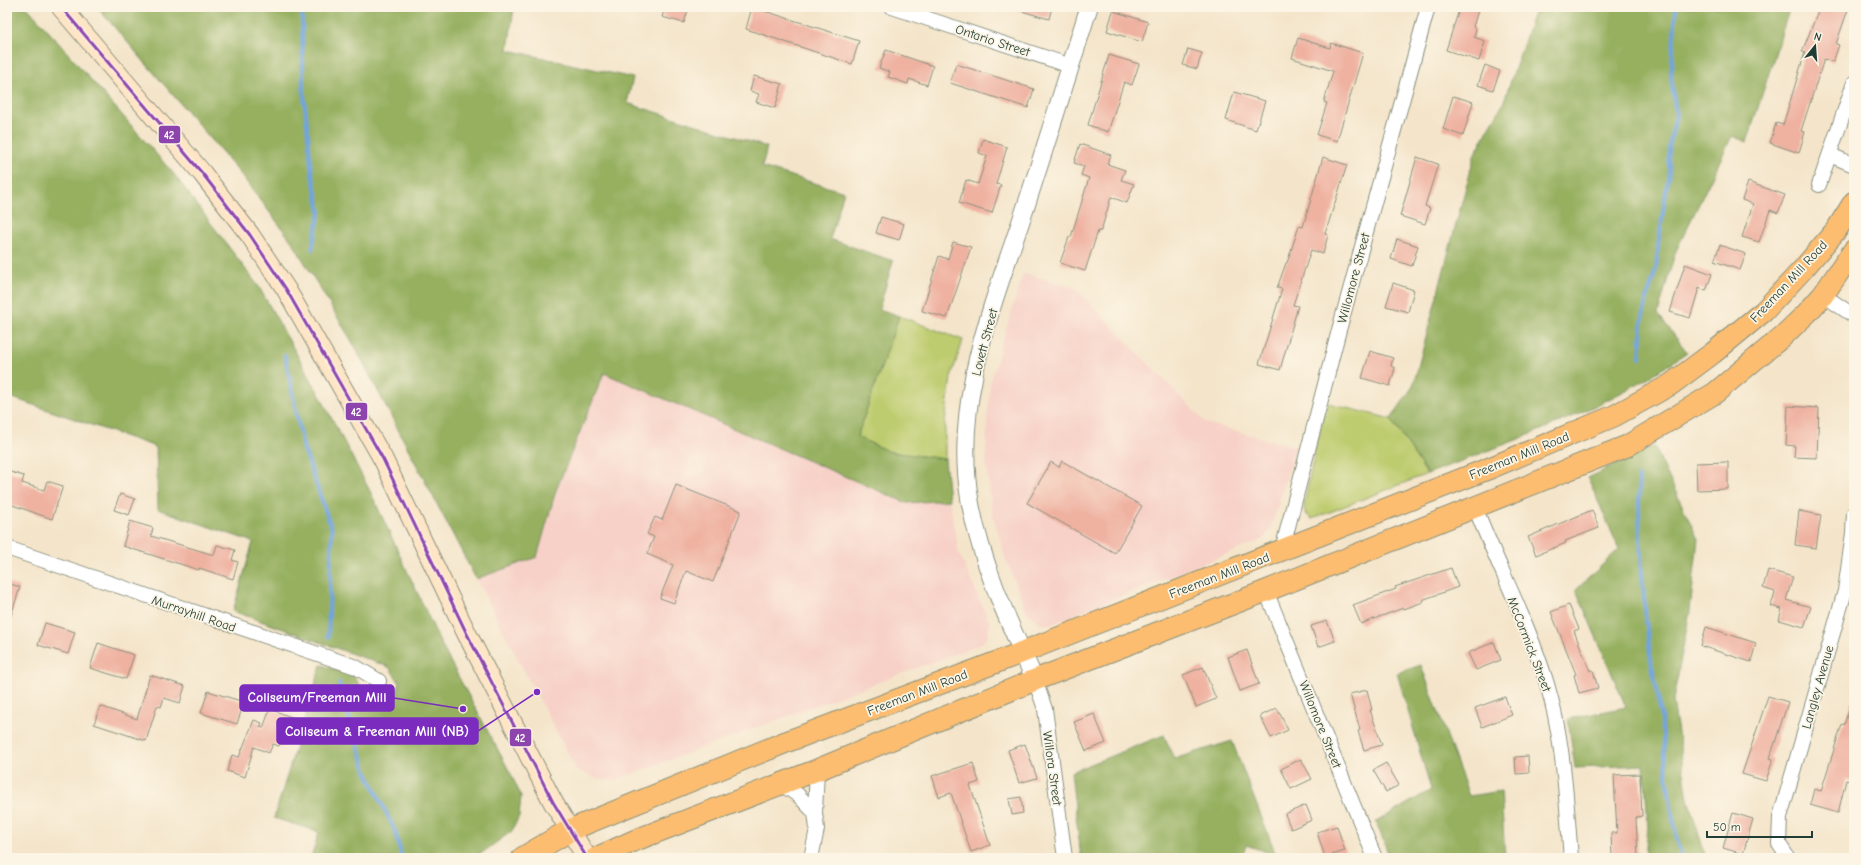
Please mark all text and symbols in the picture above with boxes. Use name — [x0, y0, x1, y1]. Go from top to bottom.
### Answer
street label: Ontario Street — [954, 21, 1033, 60]
north arrow — [1795, 26, 1835, 66]
text: N — [1812, 30, 1823, 44]
line badge: 42 — [158, 125, 181, 144]
text: 42 — [164, 129, 175, 142]
street label: Willomore Street — [1334, 230, 1373, 325]
street label: Freeman Mill Road — [1747, 237, 1830, 325]
street label: Lovett Street — [968, 306, 1001, 377]
line badge: 42 — [345, 402, 368, 421]
text: 42 — [351, 406, 362, 419]
street label: Freeman Mill Road — [1467, 429, 1571, 482]
street label: Freeman Mill Road — [1167, 549, 1272, 602]
street label: Murrayhill Road — [150, 592, 238, 635]
street label: McCormick Street — [1505, 595, 1555, 695]
street label: Langley Avenue — [1798, 643, 1837, 731]
street label: Freeman Mill Road — [865, 666, 970, 719]
street label: Willomore Street — [1296, 678, 1345, 771]
callout: Coliseum/Freeman Mill — [240, 685, 394, 711]
text: Coliseum/Freeman Mill — [248, 689, 386, 706]
callout: Coliseum & Freeman Mill (NB) — [277, 718, 478, 744]
text: Coliseum & Freeman Mill (NB) — [285, 723, 469, 740]
line badge: 42 — [509, 728, 532, 747]
street label: Willora Street — [1040, 730, 1065, 808]
text: 42 — [515, 732, 526, 745]
scale bar — [1707, 813, 1812, 839]
text: 50 m — [1713, 820, 1741, 834]

